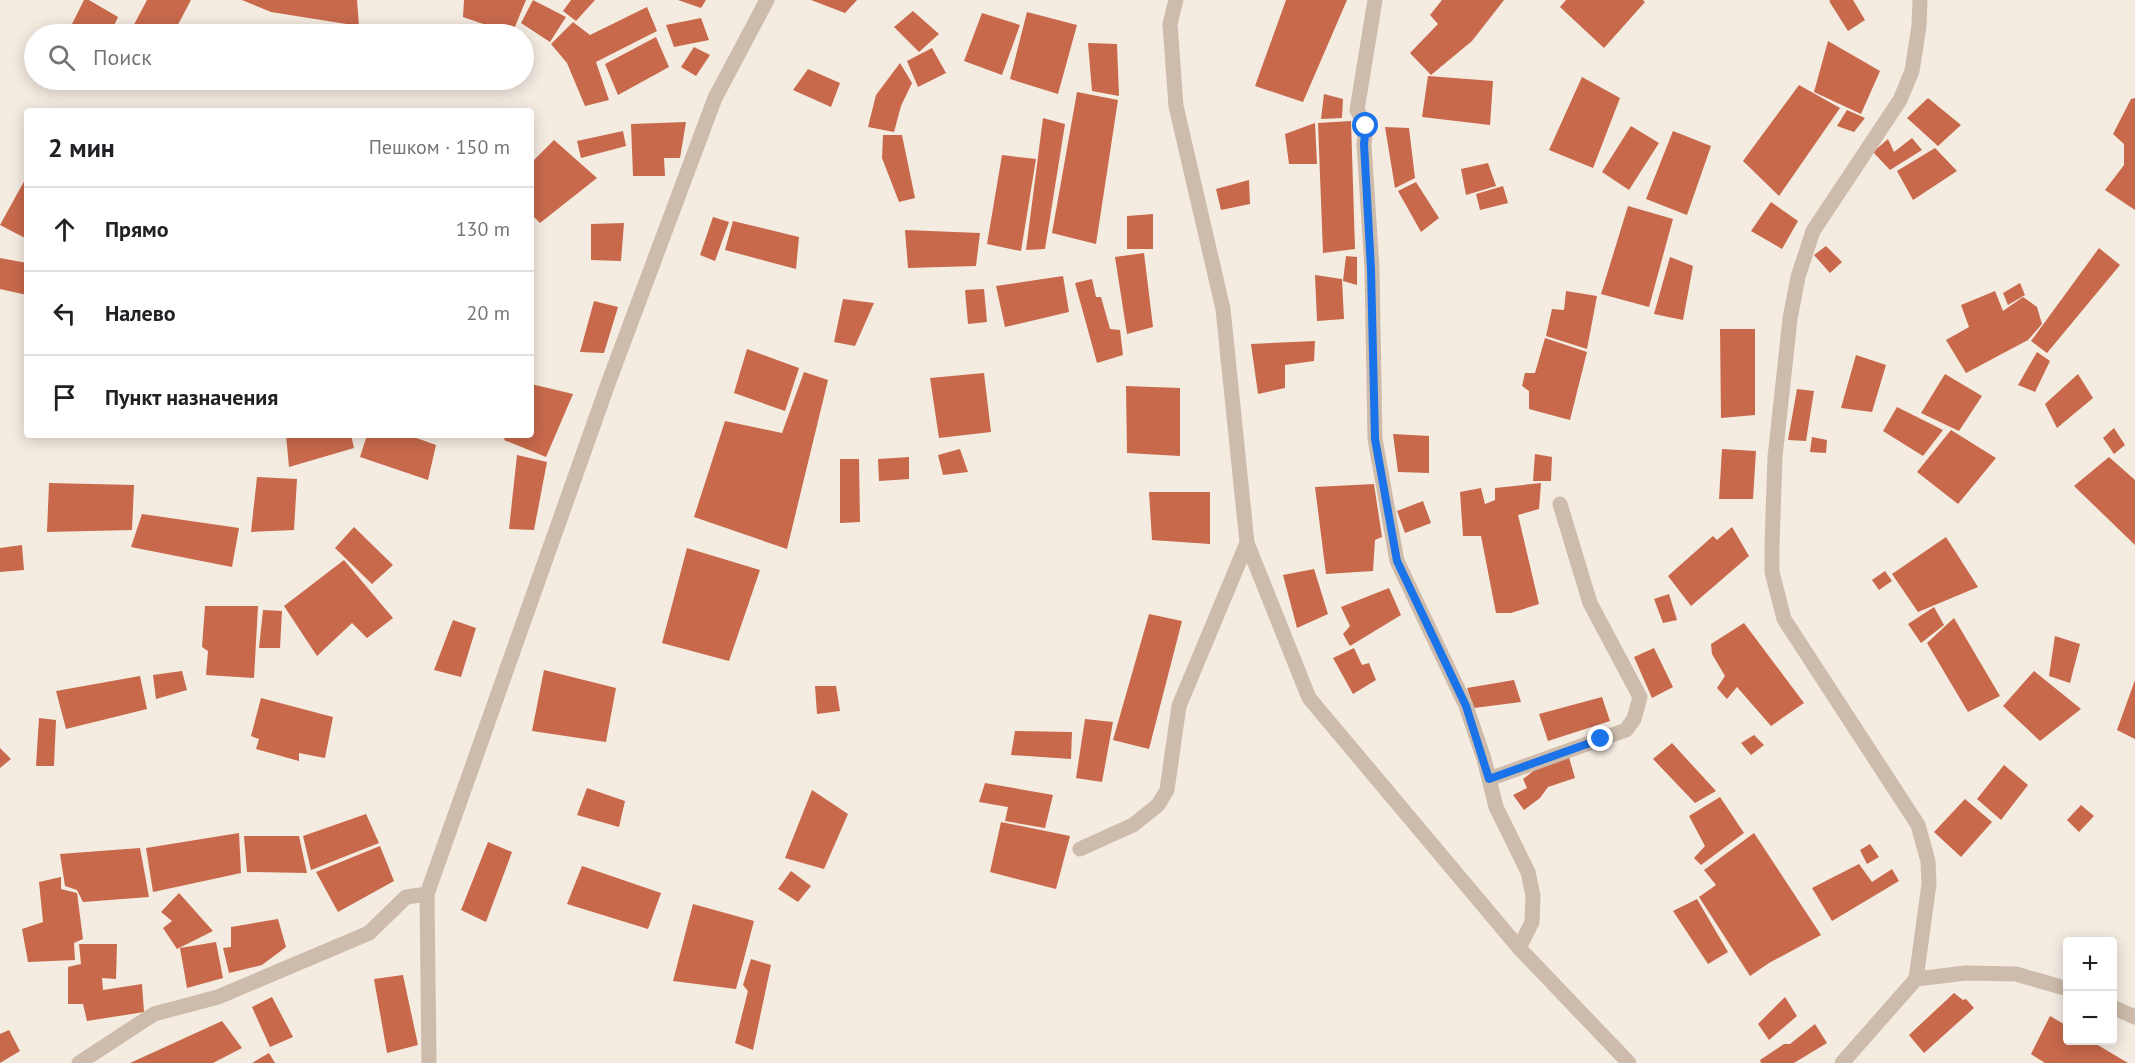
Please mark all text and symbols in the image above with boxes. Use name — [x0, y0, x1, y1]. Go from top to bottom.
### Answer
search box — [24, 24, 534, 90]
icon: search — [45, 41, 78, 74]
text: Поиск — [93, 43, 152, 71]
route start — [1352, 112, 1378, 138]
text: 2 мин — [48, 131, 115, 164]
text: Пешком · 150 m — [369, 134, 510, 160]
icon: ahead — [48, 213, 81, 246]
text: Прямо — [105, 215, 168, 243]
text: 130 m — [456, 216, 510, 242]
icon: left — [48, 297, 81, 330]
text: Налево — [105, 299, 176, 327]
text: 20 m — [467, 300, 510, 326]
icon: arrive — [48, 381, 81, 414]
text: Пункт назначения — [105, 383, 278, 411]
route end — [1587, 725, 1613, 751]
map controls — [2063, 937, 2117, 1045]
button: + — [2063, 937, 2117, 991]
button: − — [2063, 991, 2117, 1045]

